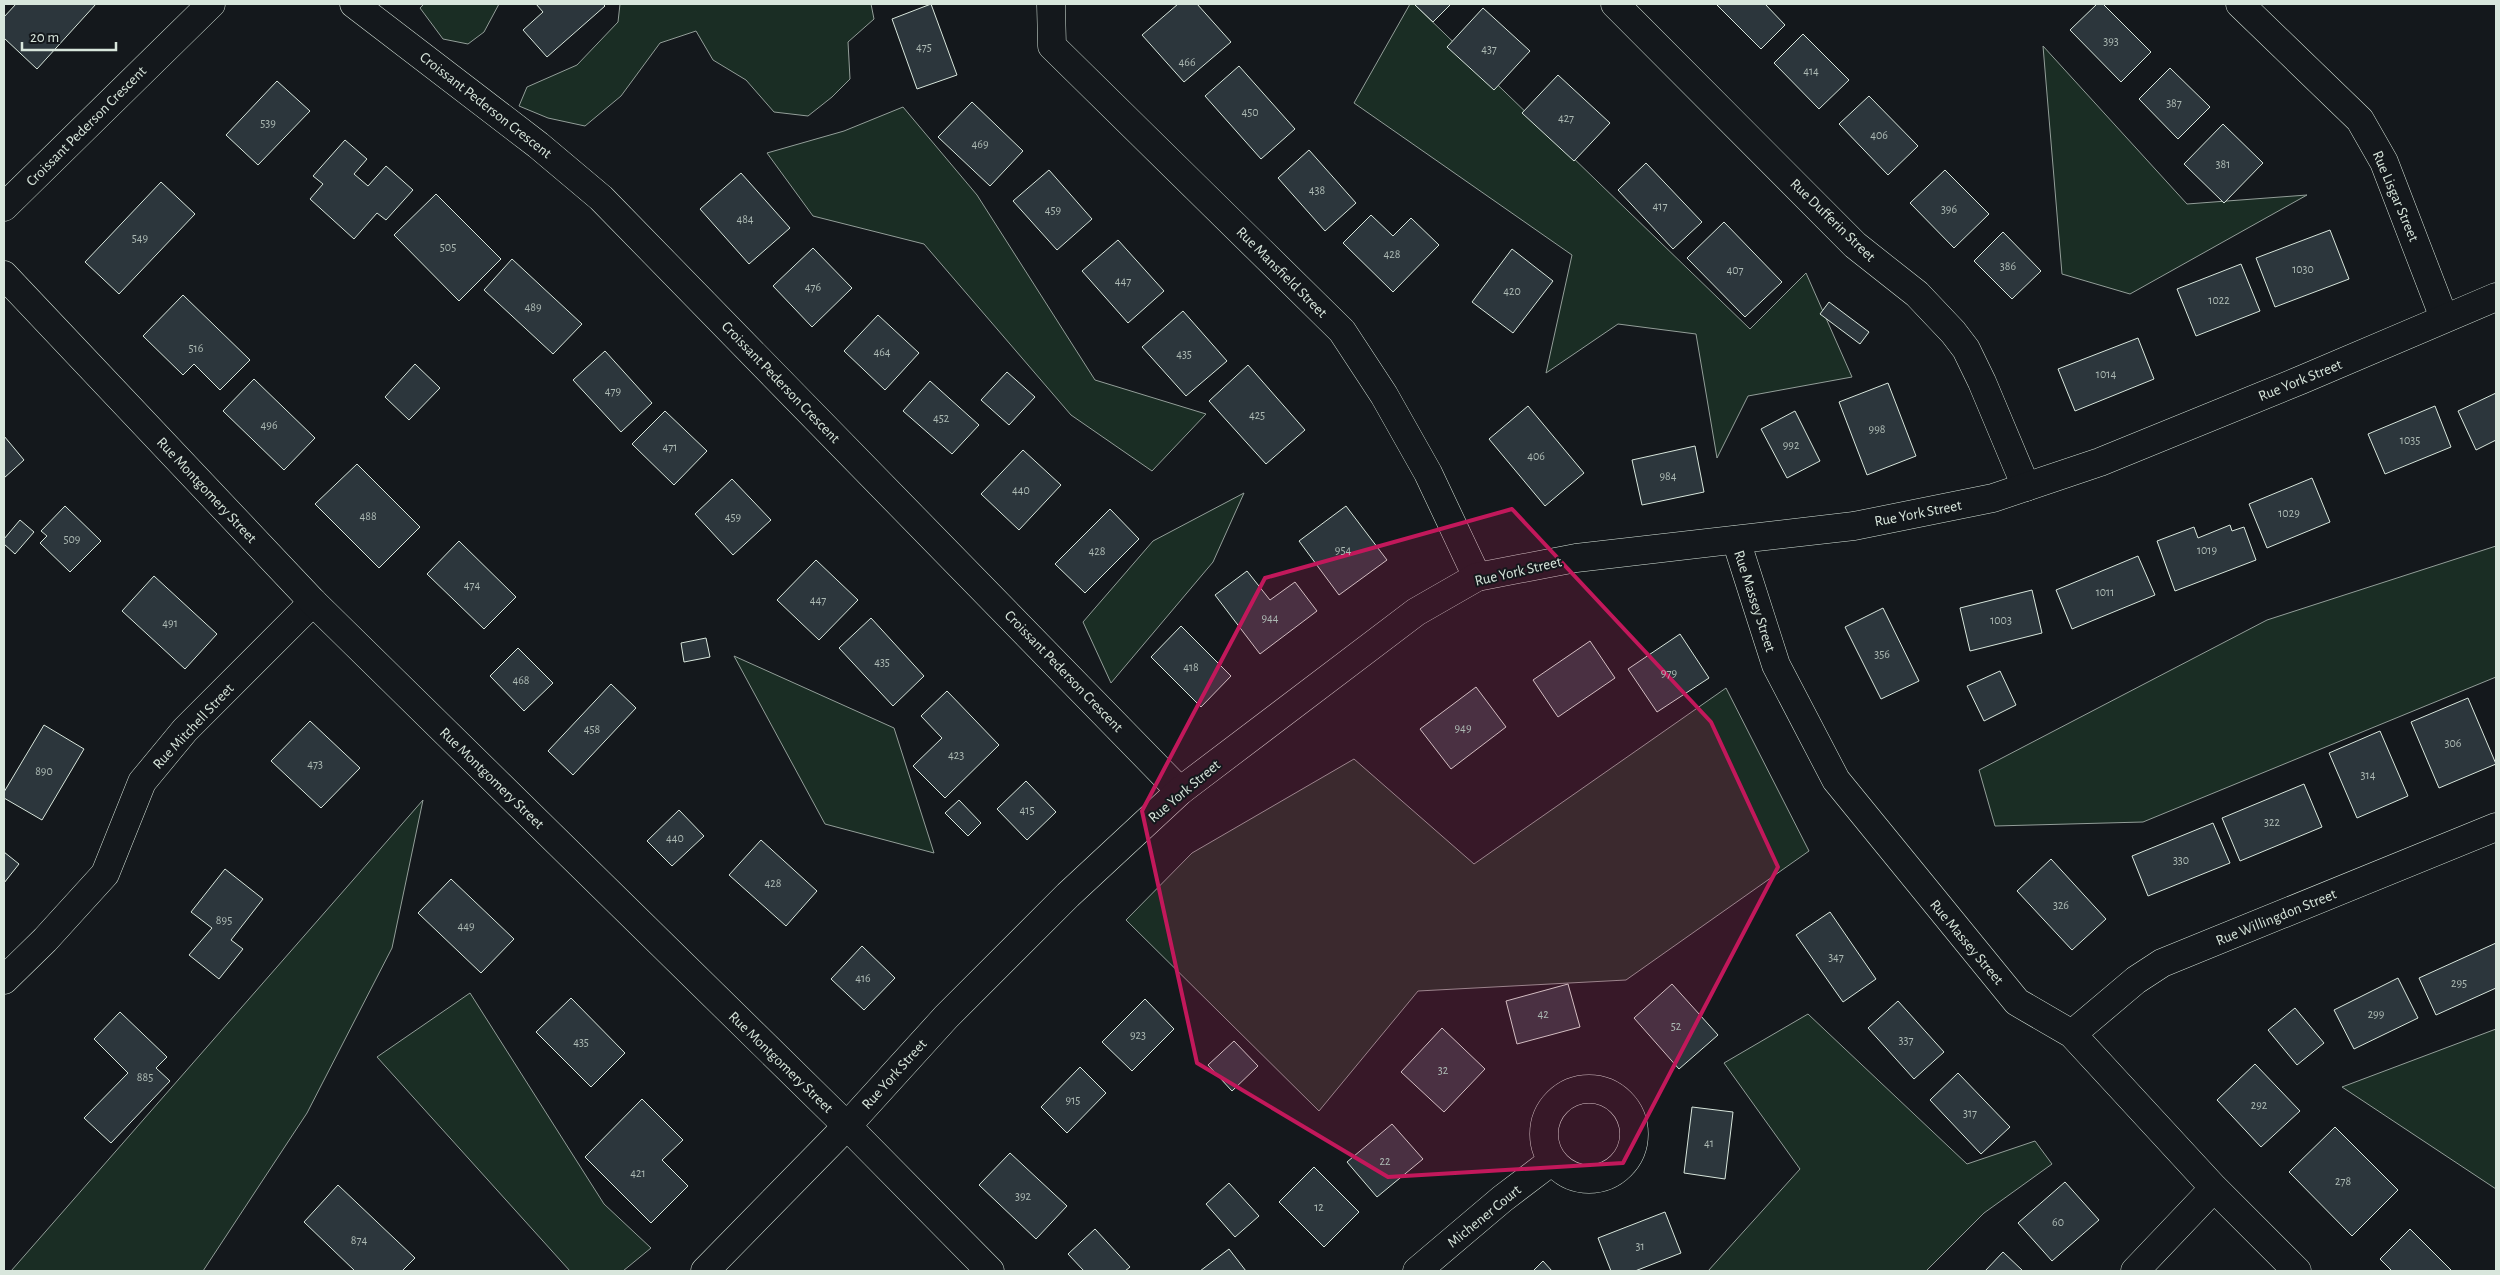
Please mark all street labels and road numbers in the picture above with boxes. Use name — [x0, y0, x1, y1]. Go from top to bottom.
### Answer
street label: Croissant Pederson Crescent — [417, 49, 555, 162]
street label: Croissant Pederson Crescent — [23, 63, 149, 189]
street label: Rue Lisgar Street — [2370, 149, 2421, 244]
street label: Rue Dufferin Street — [1787, 176, 1878, 265]
street label: Rue Mansfield Street — [1233, 224, 1330, 321]
street label: Croissant Pederson Crescent — [719, 319, 843, 446]
street label: Rue York Street — [2256, 357, 2344, 404]
street label: Rue Montgomery Street — [154, 435, 260, 546]
street label: Rue York Street — [1873, 498, 1963, 529]
street label: Rue Massey Street — [1731, 548, 1778, 654]
street label: Rue York Street — [1473, 554, 1563, 589]
street label: Croissant Pederson Crescent — [1002, 608, 1126, 735]
street label: Rue Mitchell Street — [150, 681, 237, 772]
street label: Rue Montgomery Street — [437, 725, 547, 832]
street label: Rue York Street — [1146, 757, 1223, 826]
street label: Rue Willingdon Street — [2214, 886, 2339, 949]
street label: Rue Massey Street — [1927, 897, 2007, 988]
street label: Rue Montgomery Street — [726, 1009, 836, 1116]
street label: Rue York Street — [859, 1036, 930, 1112]
street label: Michener Court — [1445, 1182, 1524, 1251]

